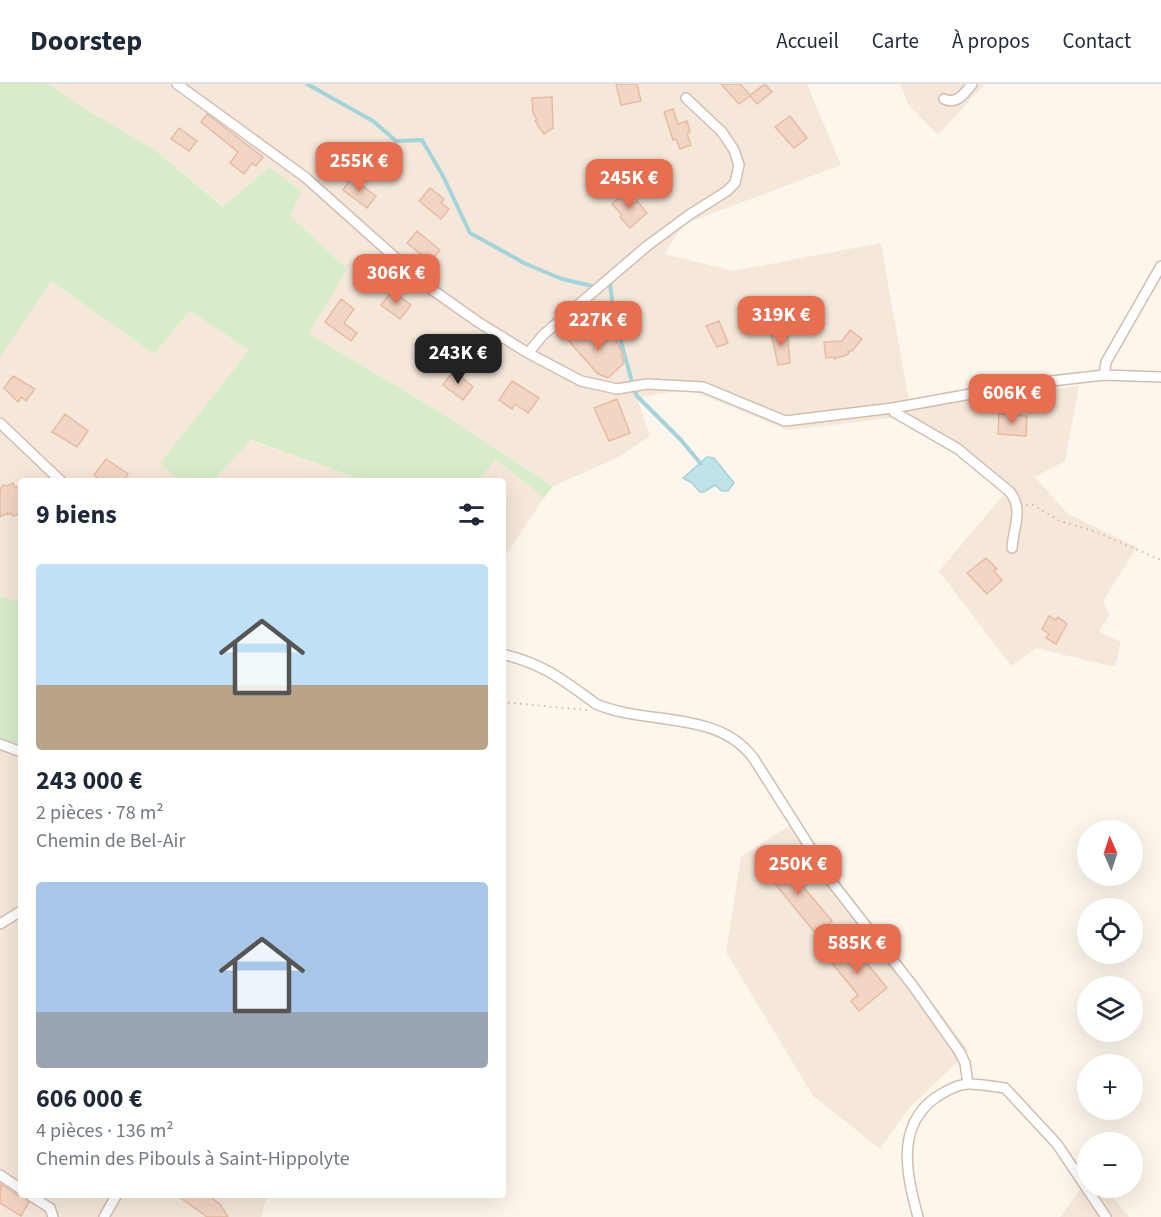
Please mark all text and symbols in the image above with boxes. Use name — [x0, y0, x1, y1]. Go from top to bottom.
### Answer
text: Doorstep — [30, 21, 142, 61]
text: Accueil — [776, 26, 839, 56]
text: Carte — [872, 26, 919, 56]
text: À propos — [952, 26, 1029, 56]
text: Contact — [1062, 26, 1131, 56]
pin: 255K € — [310, 142, 408, 193]
text: 255K € — [330, 147, 388, 175]
pin: 245K € — [580, 159, 678, 210]
text: 245K € — [600, 164, 658, 192]
pin: 306K € — [347, 254, 445, 305]
text: 306K € — [367, 259, 425, 287]
pin: 319K € — [732, 296, 830, 347]
pin: 227K € — [549, 301, 647, 352]
text: 319K € — [752, 301, 810, 329]
text: 227K € — [569, 306, 627, 334]
pin: 243K € — [409, 334, 507, 385]
text: 243K € — [429, 339, 487, 367]
pin: 606K € — [963, 374, 1061, 425]
text: 606K € — [983, 379, 1041, 407]
text: 9 biens — [36, 496, 117, 533]
icon: filters — [455, 498, 488, 531]
icon: home — [208, 603, 316, 711]
text: 243 000 € — [36, 762, 143, 799]
text: 2 pièces · 78 m² — [36, 799, 164, 827]
north arrow — [1077, 820, 1143, 886]
map controls — [1077, 820, 1143, 1198]
text: Chemin de Bel-Air — [36, 827, 185, 855]
pin: 250K € — [749, 845, 847, 896]
text: 250K € — [769, 850, 827, 878]
button: locate — [1077, 898, 1143, 964]
icon: home — [208, 921, 316, 1029]
pin: 585K € — [808, 924, 906, 975]
text: 585K € — [828, 929, 886, 957]
button: layers — [1077, 976, 1143, 1042]
button: + — [1077, 1054, 1143, 1120]
text: 606 000 € — [36, 1080, 143, 1117]
text: 4 pièces · 136 m² — [36, 1117, 174, 1145]
button: − — [1077, 1132, 1143, 1198]
text: Chemin des Pibouls à Saint-Hippolyte — [36, 1145, 350, 1173]

